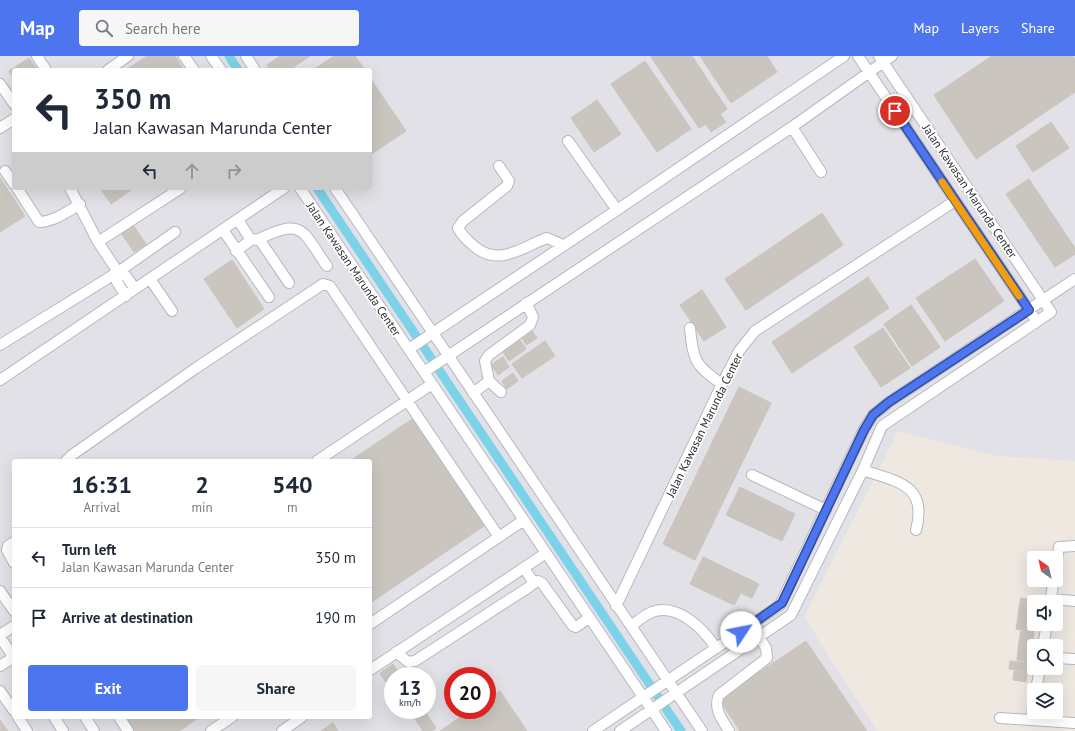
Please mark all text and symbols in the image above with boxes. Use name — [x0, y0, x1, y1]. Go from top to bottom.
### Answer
search box — [79, 10, 359, 46]
text: Map — [20, 16, 55, 40]
icon: search — [93, 17, 115, 39]
text: Search here — [125, 19, 201, 38]
text: Map — [913, 19, 939, 37]
text: Layers — [961, 19, 999, 37]
text: Share — [1021, 19, 1055, 37]
text: 350 m — [94, 80, 171, 117]
icon: left — [28, 84, 80, 136]
pin — [878, 94, 912, 128]
icon: arrive — [884, 100, 906, 122]
text: Jalan Kawasan Marunda Center — [94, 116, 332, 139]
street label: Jalan Kawasan Marunda Center — [919, 120, 1021, 261]
icon: left — [139, 160, 161, 182]
icon: ahead — [181, 160, 203, 182]
icon: right — [223, 160, 245, 182]
street label: Jalan Kawasan Marunda Center — [303, 198, 405, 339]
street label: Jalan Kawasan Marunda Center — [662, 350, 745, 500]
text: 16:31 — [71, 469, 132, 500]
text: 2 — [195, 469, 209, 500]
text: 540 — [272, 469, 313, 500]
text: Arrival — [84, 499, 120, 516]
text: min — [191, 499, 213, 516]
text: m — [287, 499, 298, 516]
text: Turn left — [62, 540, 116, 559]
icon: left — [28, 547, 50, 569]
text: 350 m — [315, 548, 356, 567]
north arrow — [1027, 551, 1063, 587]
map controls — [1027, 551, 1063, 719]
text: Jalan Kawasan Marunda Center — [62, 559, 234, 576]
button: sound — [1027, 595, 1063, 631]
icon: arrive — [28, 607, 50, 629]
text: Arrive at destination — [62, 608, 193, 627]
text: 190 m — [315, 608, 356, 627]
position arrow — [720, 611, 762, 653]
button: search — [1027, 639, 1063, 675]
button: Exit — [28, 665, 188, 711]
button: Share — [196, 665, 356, 711]
speed limit sign: 20 — [444, 667, 496, 719]
text: 13 — [399, 675, 421, 701]
button: layers — [1027, 683, 1063, 719]
text: km/h — [399, 696, 421, 709]

